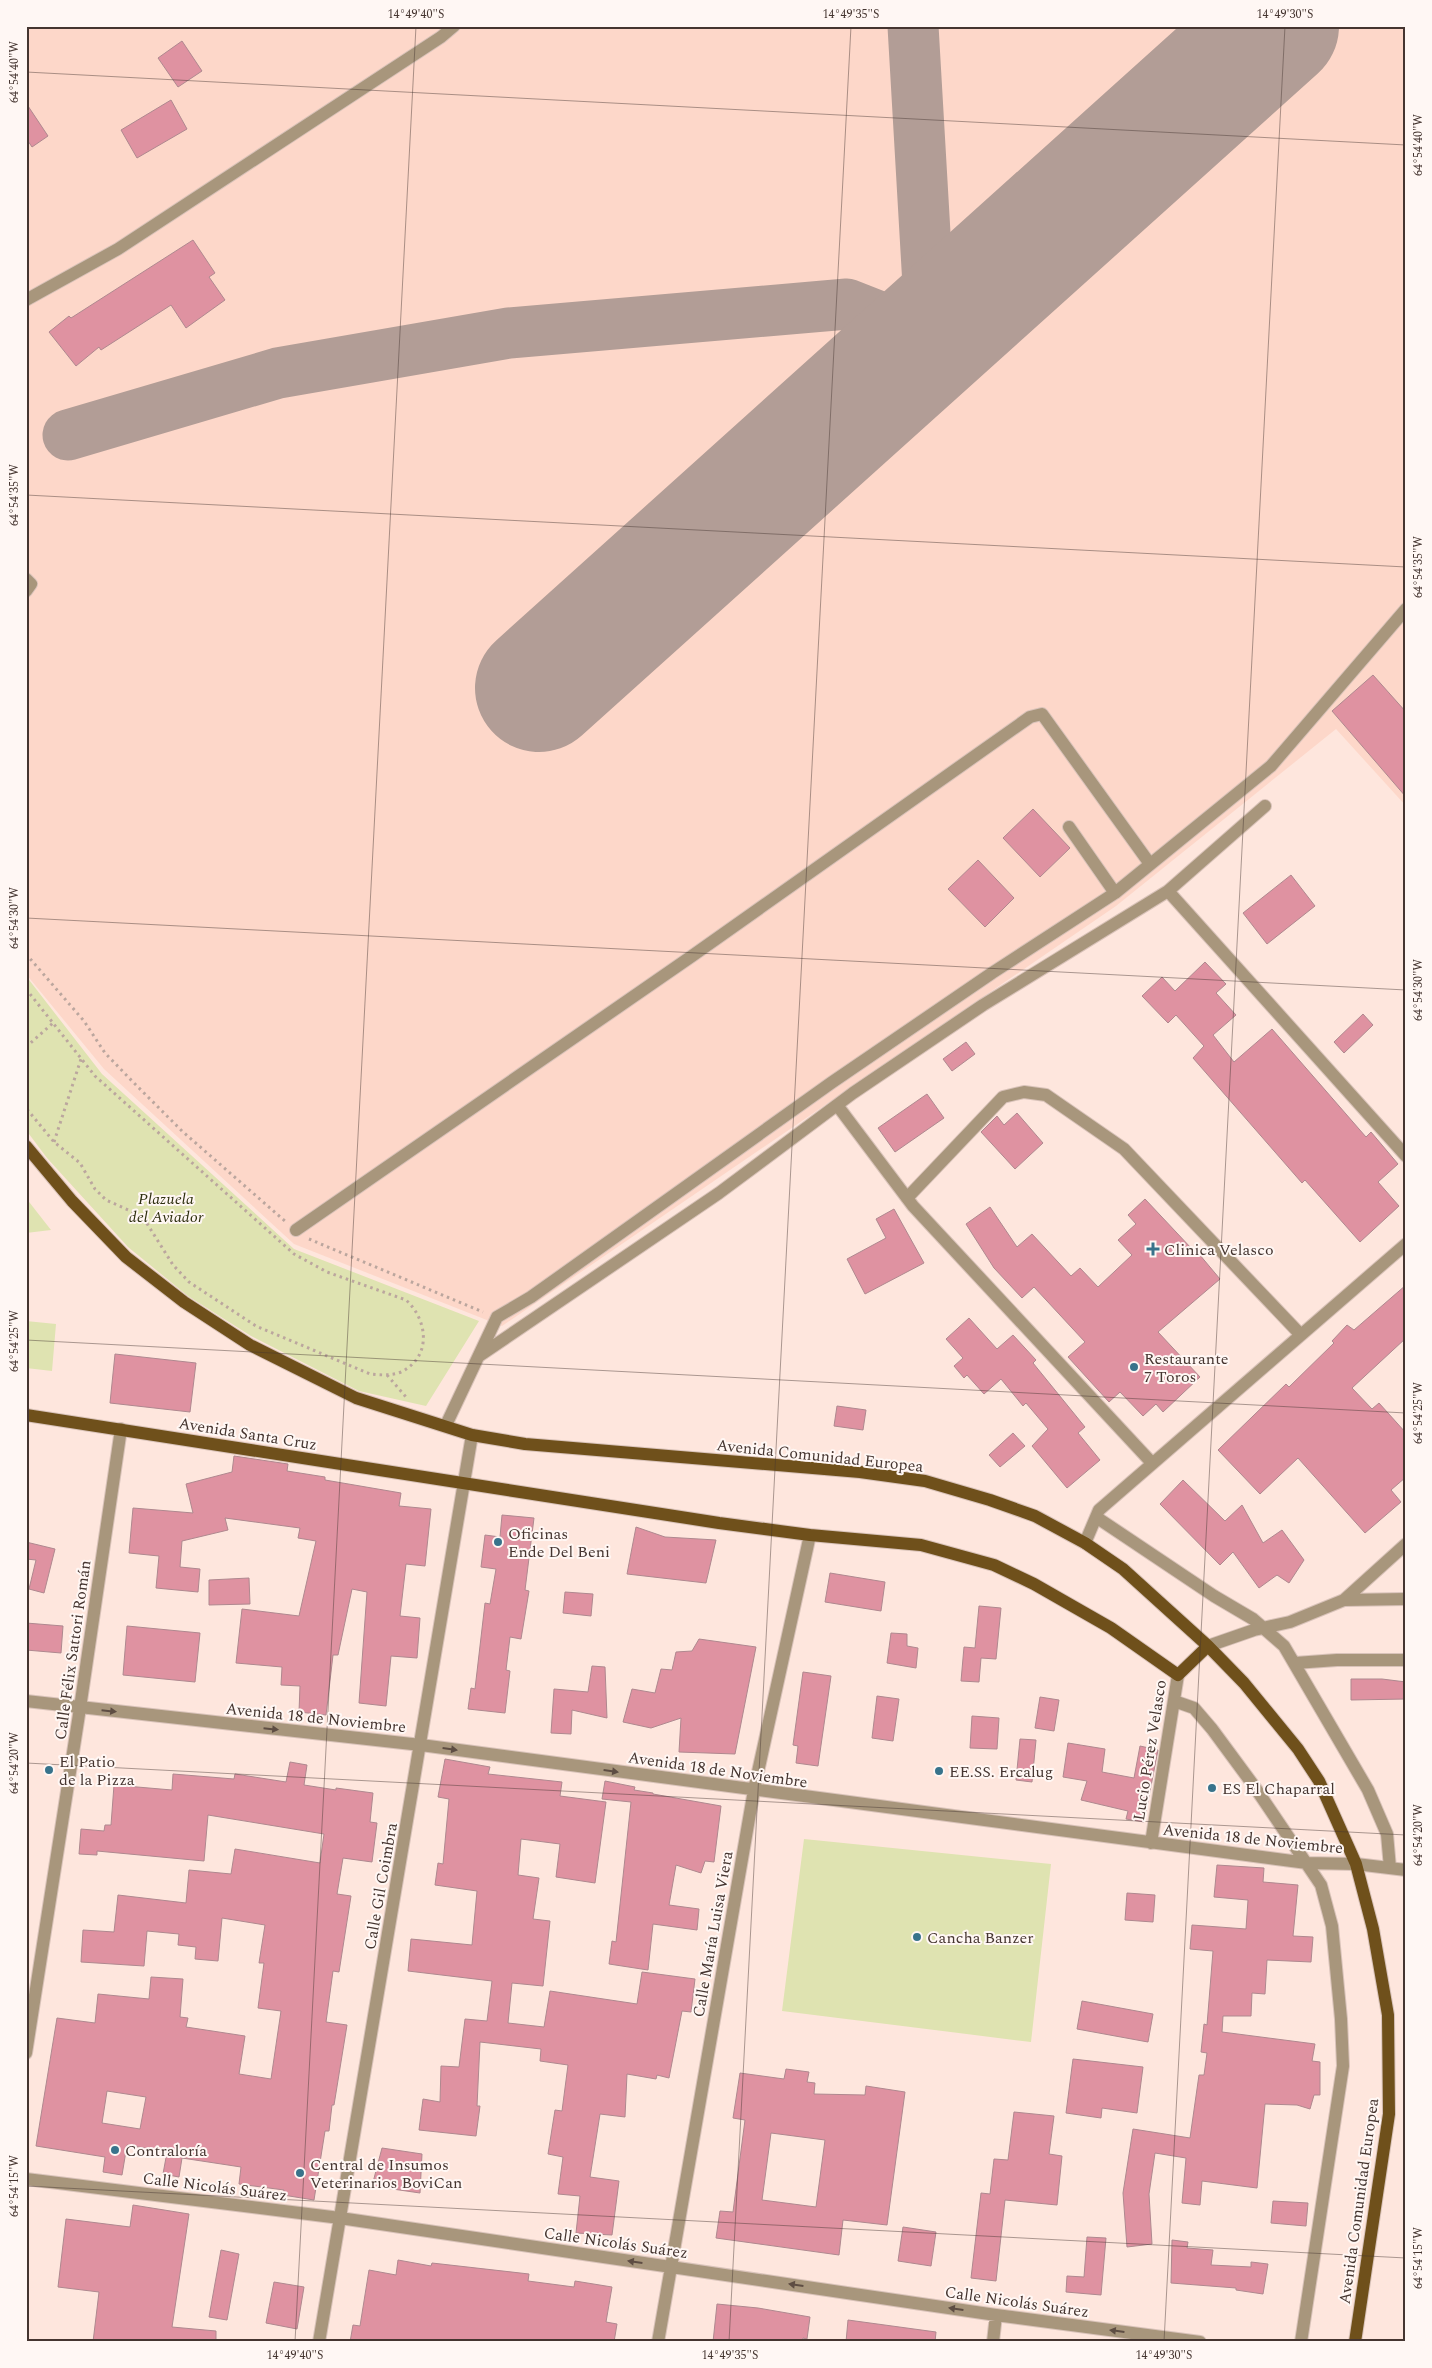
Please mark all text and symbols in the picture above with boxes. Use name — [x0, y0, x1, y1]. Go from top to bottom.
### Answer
text: 14°49'40"S — [388, 5, 444, 24]
text: 14°49'35"S — [823, 5, 879, 24]
text: 14°49'30"S — [1257, 5, 1313, 24]
text: 64°54'40"W — [5, 41, 24, 103]
text: 64°54'40"W — [1409, 114, 1428, 176]
text: 64°54'35"W — [5, 464, 24, 526]
text: 64°54'35"W — [1409, 536, 1428, 598]
text: 64°54'30"W — [5, 887, 24, 949]
text: 64°54'30"W — [1409, 959, 1428, 1021]
park label: Plazuela del Aviador — [128, 1187, 204, 1229]
place label: Clinica Velasco — [1164, 1238, 1274, 1262]
marker: Clinica Velasco — [1146, 1242, 1160, 1256]
text: 64°54'25"W — [5, 1310, 24, 1372]
place label: Restaurante 7 Toros — [1144, 1347, 1229, 1389]
marker: Restaurante 7 Toros — [1128, 1361, 1140, 1373]
text: 64°54'25"W — [1409, 1382, 1428, 1444]
street label: Avenida Santa Cruz — [177, 1411, 319, 1457]
street label: Avenida Comunidad Europea — [715, 1433, 925, 1479]
place label: Oficinas Ende Del Beni — [508, 1522, 610, 1564]
marker: Oficinas Ende Del Beni — [492, 1536, 504, 1548]
street label: Calle Félix Sattori Román — [48, 1559, 97, 1742]
street label: Lucio Pérez Velasco — [1127, 1678, 1173, 1822]
street label: Avenida 18 de Noviembre — [225, 1697, 407, 1739]
one-way arrow — [102, 1708, 118, 1716]
one-way arrow — [263, 1725, 279, 1733]
text: 64°54'20"W — [5, 1732, 24, 1794]
one-way arrow — [442, 1745, 458, 1753]
street label: Avenida 18 de Noviembre — [627, 1746, 809, 1794]
place label: El Patio de la Pizza — [59, 1750, 135, 1792]
place label: EE.SS. Ercalug — [949, 1760, 1053, 1784]
marker: El Patio de la Pizza — [43, 1764, 55, 1776]
marker: EE.SS. Ercalug — [933, 1765, 945, 1777]
one-way arrow — [603, 1767, 619, 1775]
place label: ES El Chaparral — [1222, 1777, 1335, 1801]
marker: ES El Chaparral — [1206, 1782, 1218, 1794]
text: 64°54'20"W — [1409, 1804, 1428, 1866]
street label: Avenida 18 de Noviembre — [1162, 1818, 1344, 1860]
street label: Calle Gil Coimbra — [358, 1821, 404, 1952]
street label: Calle María Luisa Viera — [687, 1849, 739, 2019]
place label: Cancha Banzer — [927, 1926, 1034, 1950]
marker: Cancha Banzer — [911, 1931, 923, 1943]
street label: Avenida Comunidad Europea — [1333, 2096, 1385, 2306]
place label: Contraloría — [125, 2139, 207, 2163]
marker: Contraloría — [109, 2144, 121, 2156]
place label: Central de Insumos Veterinarios BoviCan — [310, 2153, 462, 2195]
text: 64°54'15"W — [5, 2155, 24, 2217]
street label: Calle Nicolás Suárez — [141, 2166, 288, 2208]
marker: Central de Insumos Veterinarios BoviCan — [294, 2167, 306, 2179]
street label: Calle Nicolás Suárez — [542, 2221, 689, 2265]
text: 64°54'15"W — [1409, 2227, 1428, 2289]
one-way arrow — [627, 2257, 643, 2265]
street label: Calle Nicolás Suárez — [943, 2280, 1090, 2324]
one-way arrow — [787, 2281, 803, 2289]
one-way arrow — [948, 2305, 964, 2313]
one-way arrow — [1109, 2327, 1125, 2335]
text: 14°49'40"S — [267, 2346, 323, 2365]
text: 14°49'35"S — [702, 2346, 758, 2365]
text: 14°49'30"S — [1136, 2346, 1192, 2365]

